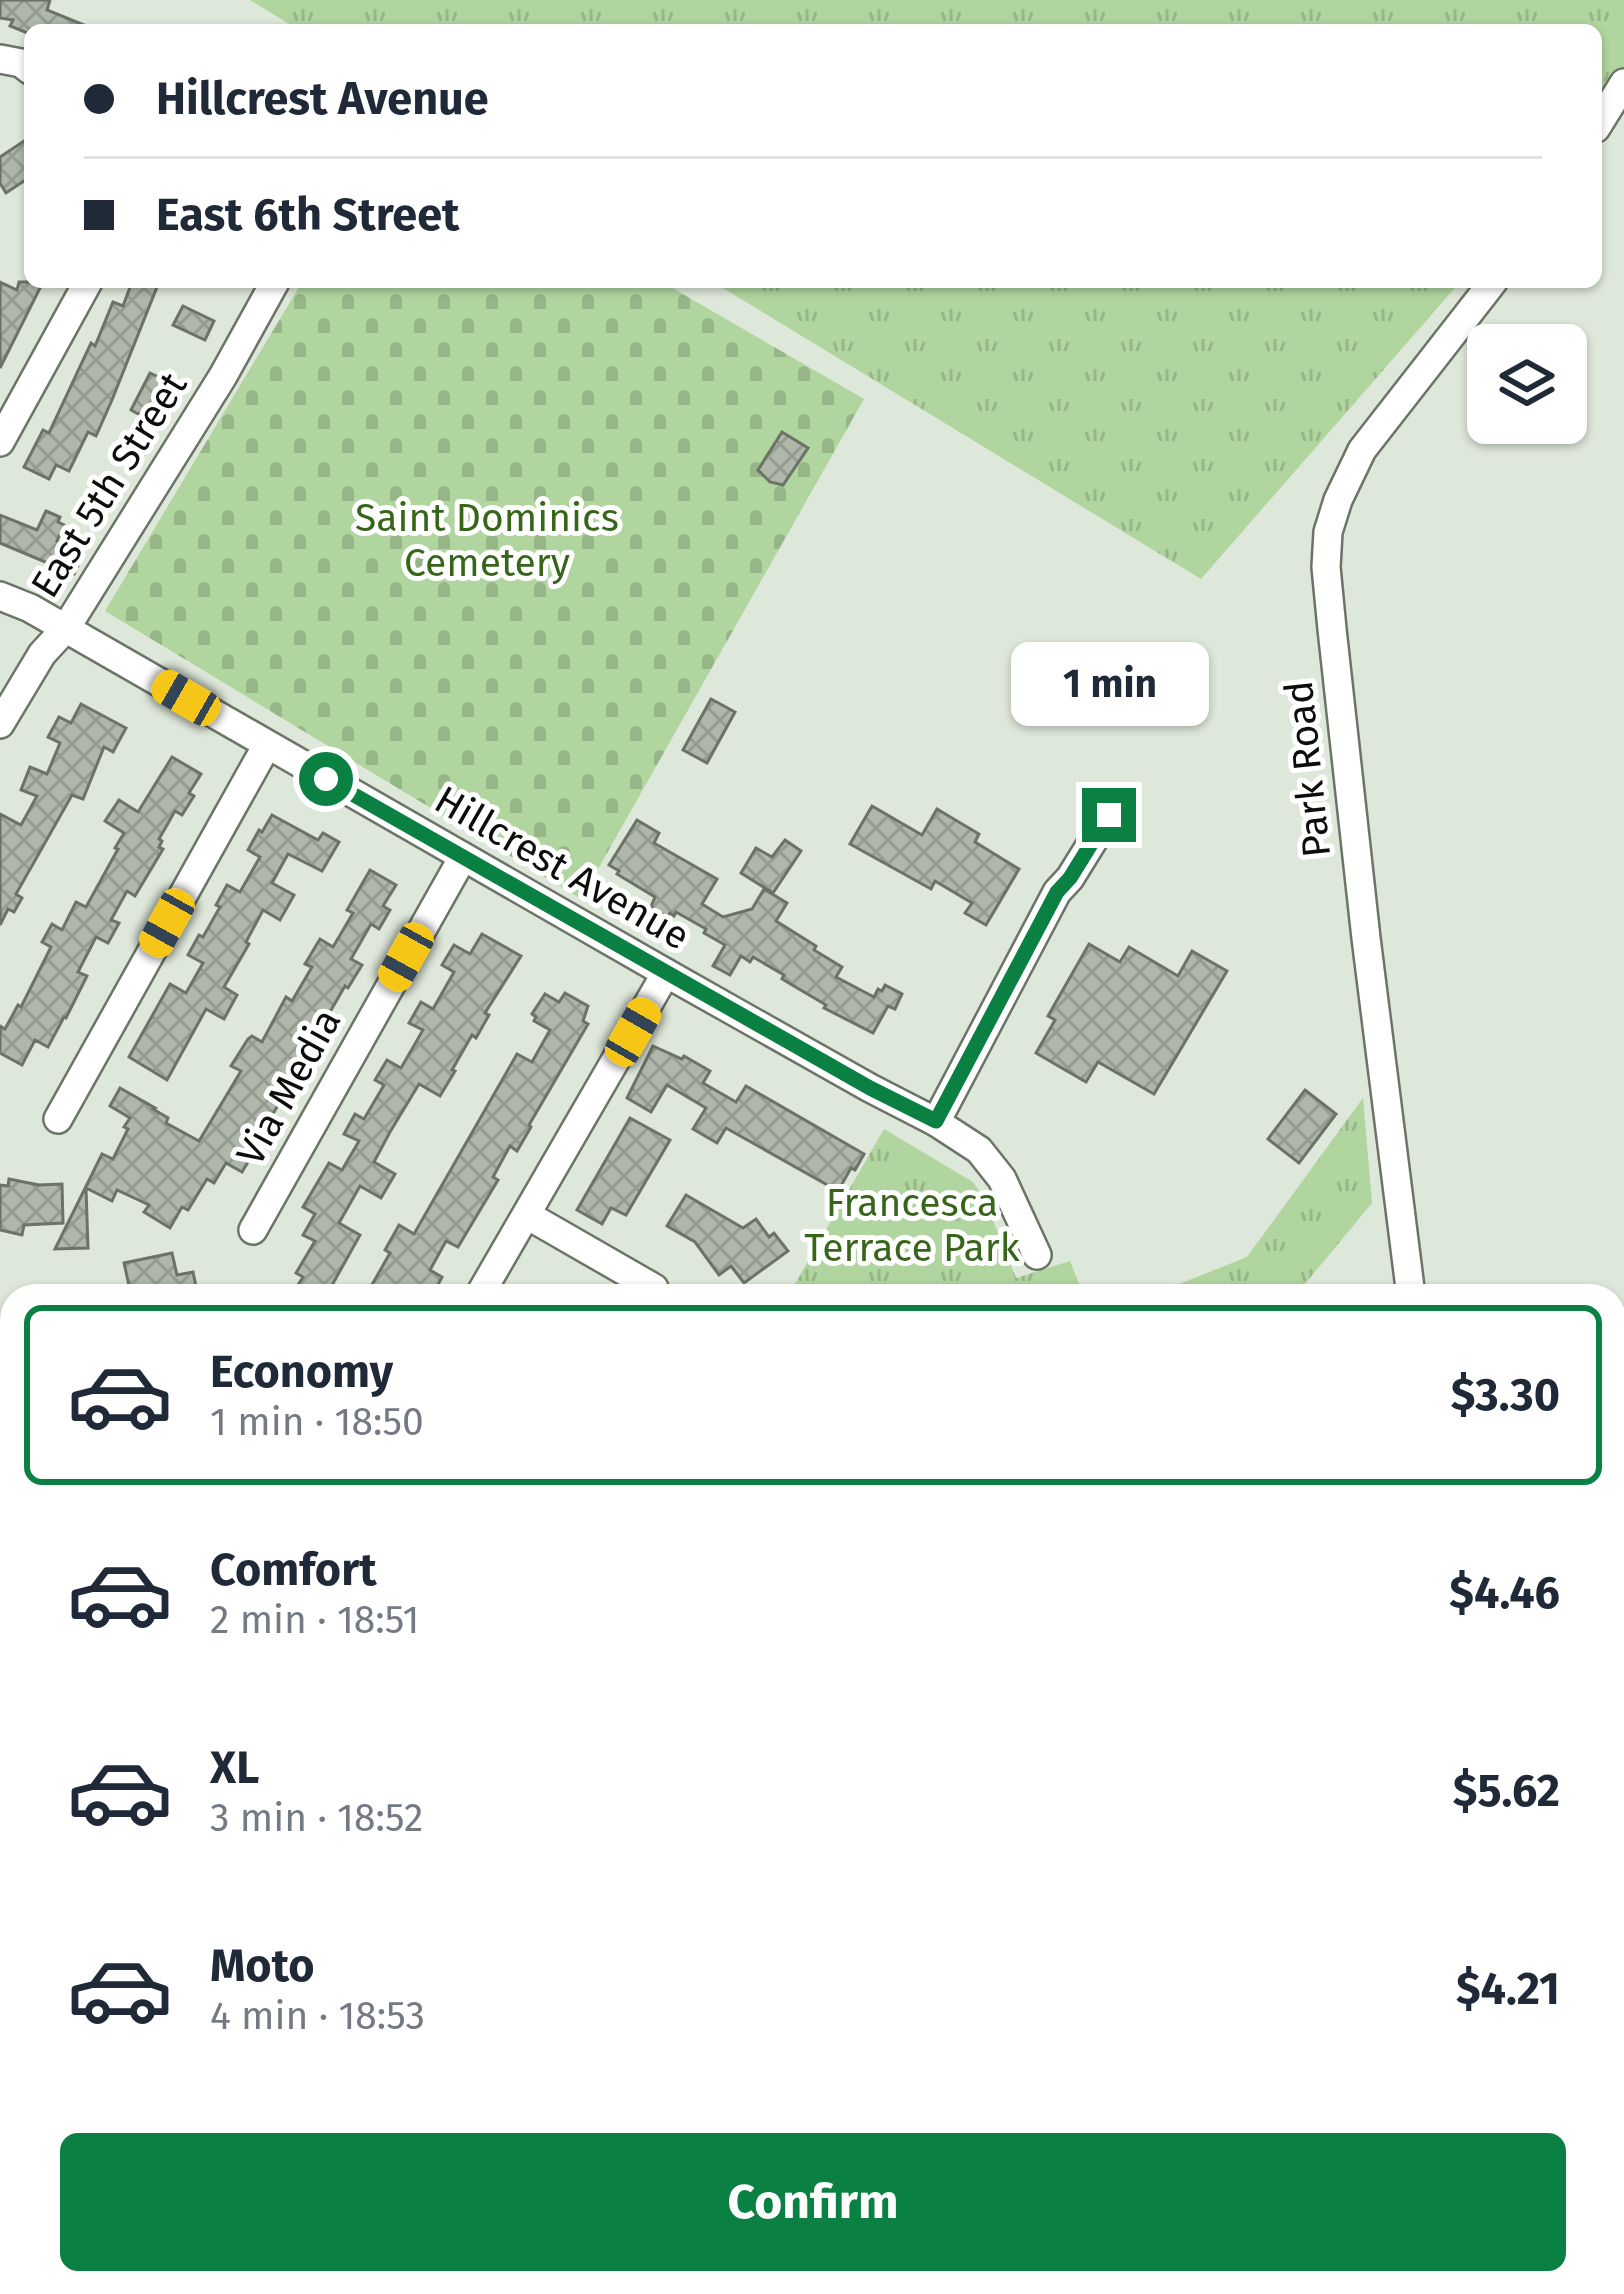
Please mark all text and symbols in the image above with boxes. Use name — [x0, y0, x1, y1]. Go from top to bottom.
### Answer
text: Hillcrest Avenue — [156, 72, 489, 126]
text: East 6th Street — [156, 188, 459, 242]
map controls — [1467, 324, 1587, 444]
button: layers — [1467, 324, 1587, 444]
street label: East 5th Street — [22, 363, 197, 606]
park label: Saint Dominics Cemetery — [355, 495, 619, 586]
callout: 1 min — [1010, 641, 1208, 725]
text: 1 min — [1063, 661, 1157, 707]
car — [146, 664, 226, 732]
street label: Park Road — [1276, 679, 1340, 859]
route start — [299, 752, 353, 806]
street label: Hillcrest Avenue — [427, 777, 697, 959]
route end — [1082, 788, 1136, 842]
car — [134, 883, 200, 963]
car — [373, 917, 439, 997]
car — [599, 992, 667, 1072]
street label: Via Media — [227, 1001, 351, 1173]
park label: Francesca Terrace Park — [804, 1180, 1020, 1271]
icon: car — [66, 1341, 174, 1449]
text: Economy — [210, 1345, 393, 1399]
text: $3.30 — [1451, 1368, 1560, 1422]
text: 1 min · 18:50 — [210, 1399, 424, 1445]
icon: car — [66, 1539, 174, 1647]
text: Comfort — [210, 1543, 377, 1597]
text: $4.46 — [1449, 1566, 1560, 1620]
text: 2 min · 18:51 — [210, 1597, 419, 1643]
icon: car — [66, 1737, 174, 1845]
text: XL — [210, 1741, 259, 1795]
text: $5.62 — [1453, 1764, 1560, 1818]
text: 3 min · 18:52 — [210, 1795, 423, 1841]
icon: car — [66, 1935, 174, 2043]
text: Moto — [210, 1939, 315, 1993]
text: $4.21 — [1456, 1962, 1560, 2016]
text: 4 min · 18:53 — [210, 1993, 425, 2039]
button: Confirm — [60, 2133, 1566, 2271]

